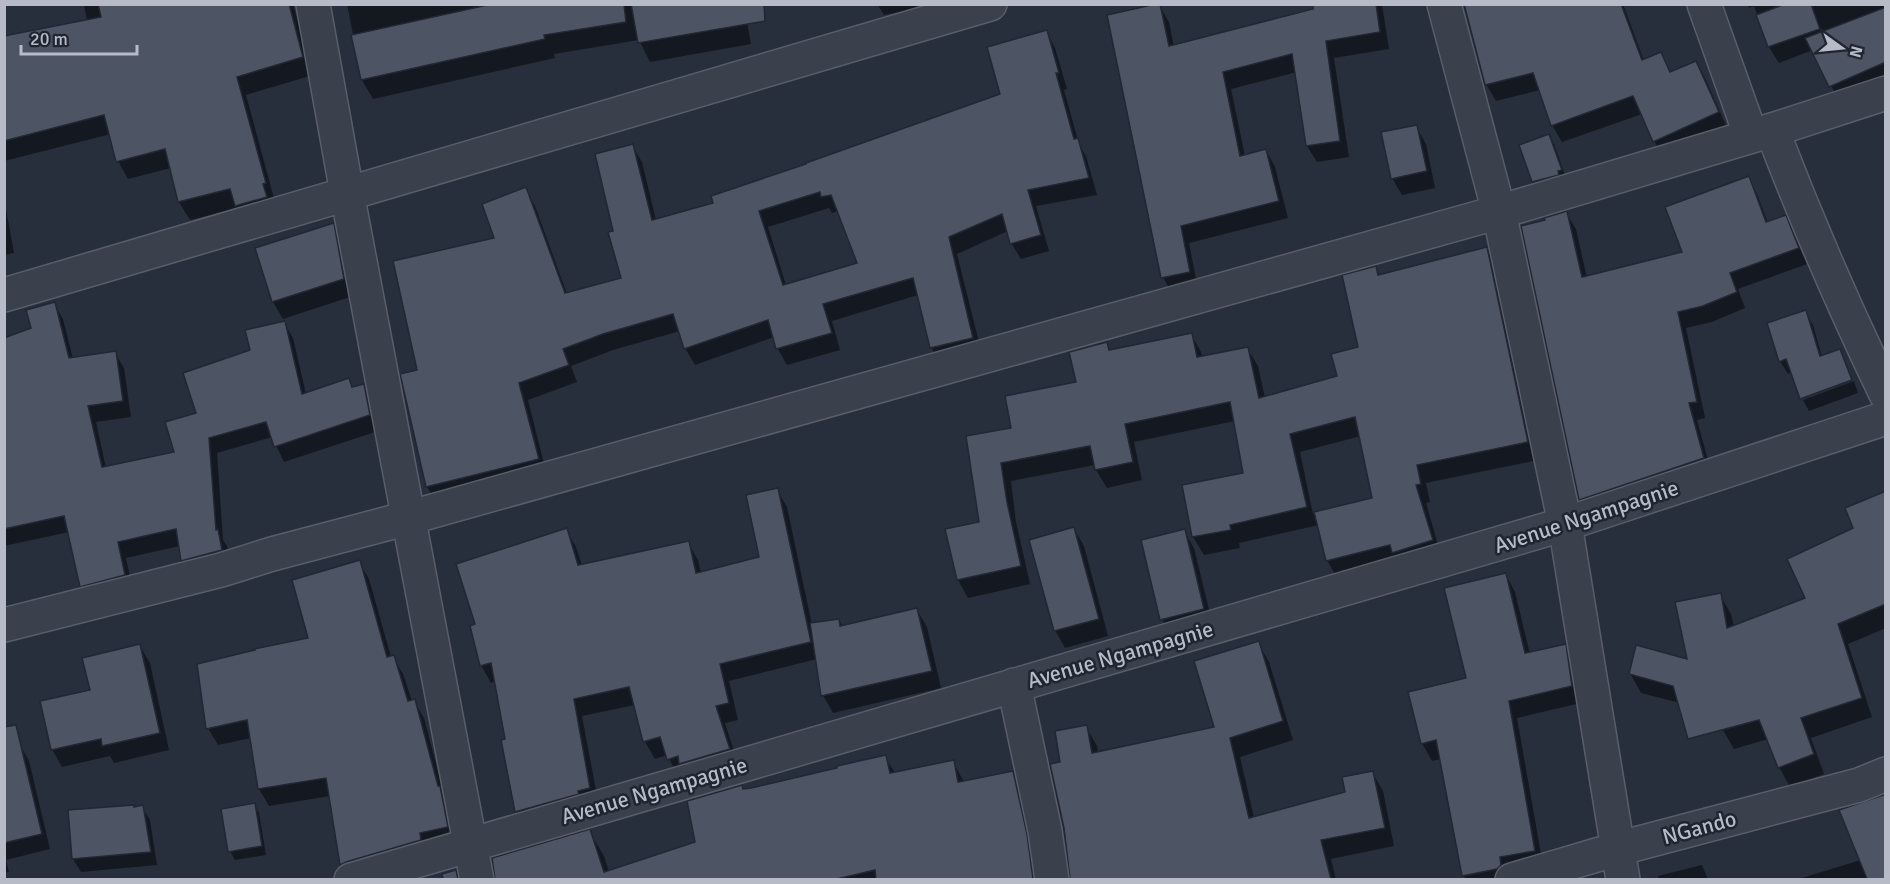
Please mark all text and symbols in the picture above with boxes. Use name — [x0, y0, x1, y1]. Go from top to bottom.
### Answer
scale bar — [21, 18, 136, 56]
north arrow — [1812, 18, 1872, 78]
text: 20 m — [30, 28, 68, 50]
text: N — [1844, 44, 1867, 60]
street label: Avenue Ngampagnie — [1491, 474, 1682, 559]
street label: Avenue Ngampagnie — [1024, 615, 1216, 694]
street label: Avenue Ngampagnie — [558, 751, 750, 830]
street label: NGando — [1659, 805, 1739, 850]

